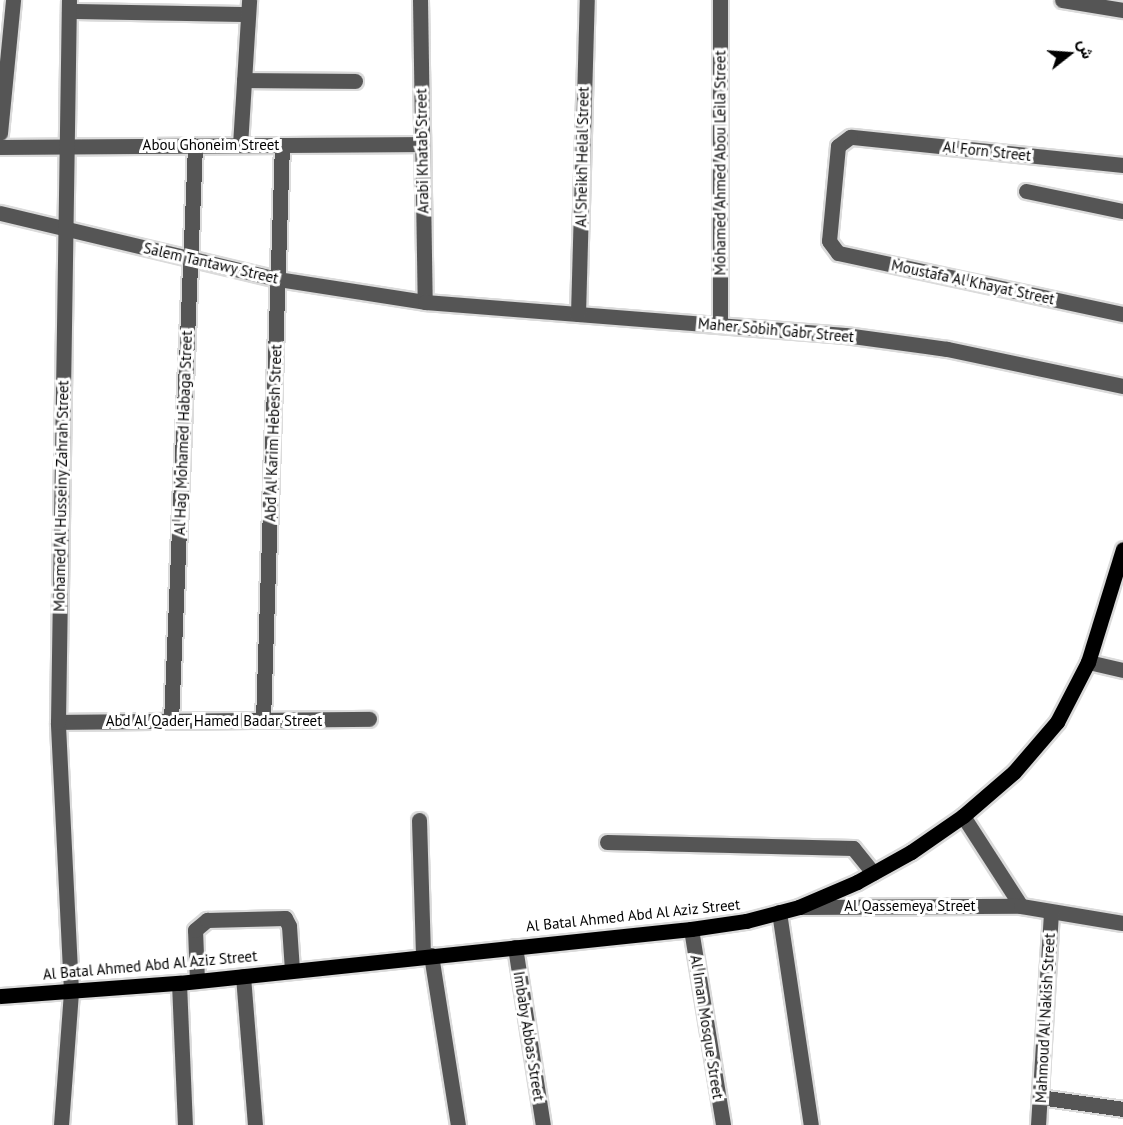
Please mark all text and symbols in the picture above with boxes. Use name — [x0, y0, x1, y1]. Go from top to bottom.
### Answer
north arrow — [1039, 24, 1099, 84]
text: ش — [1074, 37, 1099, 61]
street label: Mohamed Ahmed Abou Leila Street — [711, 50, 729, 276]
street label: Al Sheikh Helal Street — [572, 87, 592, 227]
street label: Arabi Khatab Street — [412, 88, 432, 214]
street label: Abou Ghoneim Street — [143, 136, 279, 154]
street label: Al Forn Street — [942, 137, 1032, 165]
street label: Salem Tantawy Street — [141, 239, 281, 287]
street label: Moustafa Al Khayat Street — [890, 256, 1056, 308]
street label: Maher Sobih Gabr Street — [697, 314, 855, 346]
street label: Al Hag Mohamed Habaga Street — [170, 330, 196, 536]
street label: Abd Al Karim Hebesh Street — [261, 344, 285, 522]
street label: Mohamed Al Husseiny Zahrah Street — [50, 379, 72, 613]
street label: Abd Al Qader Hamed Badar Street — [105, 712, 323, 730]
street label: Al Batal Ahmed Abd Al Aziz Street — [524, 895, 742, 935]
street label: Al Qassemeya Street — [844, 897, 976, 915]
street label: Mahmoud Al Nakish Street — [1032, 932, 1058, 1104]
street label: Al Batal Ahmed Abd Al Aziz Street — [41, 947, 259, 983]
street label: Al Iman Mosque Street — [687, 954, 727, 1100]
street label: Imbaby Abbas Street — [510, 969, 548, 1103]

